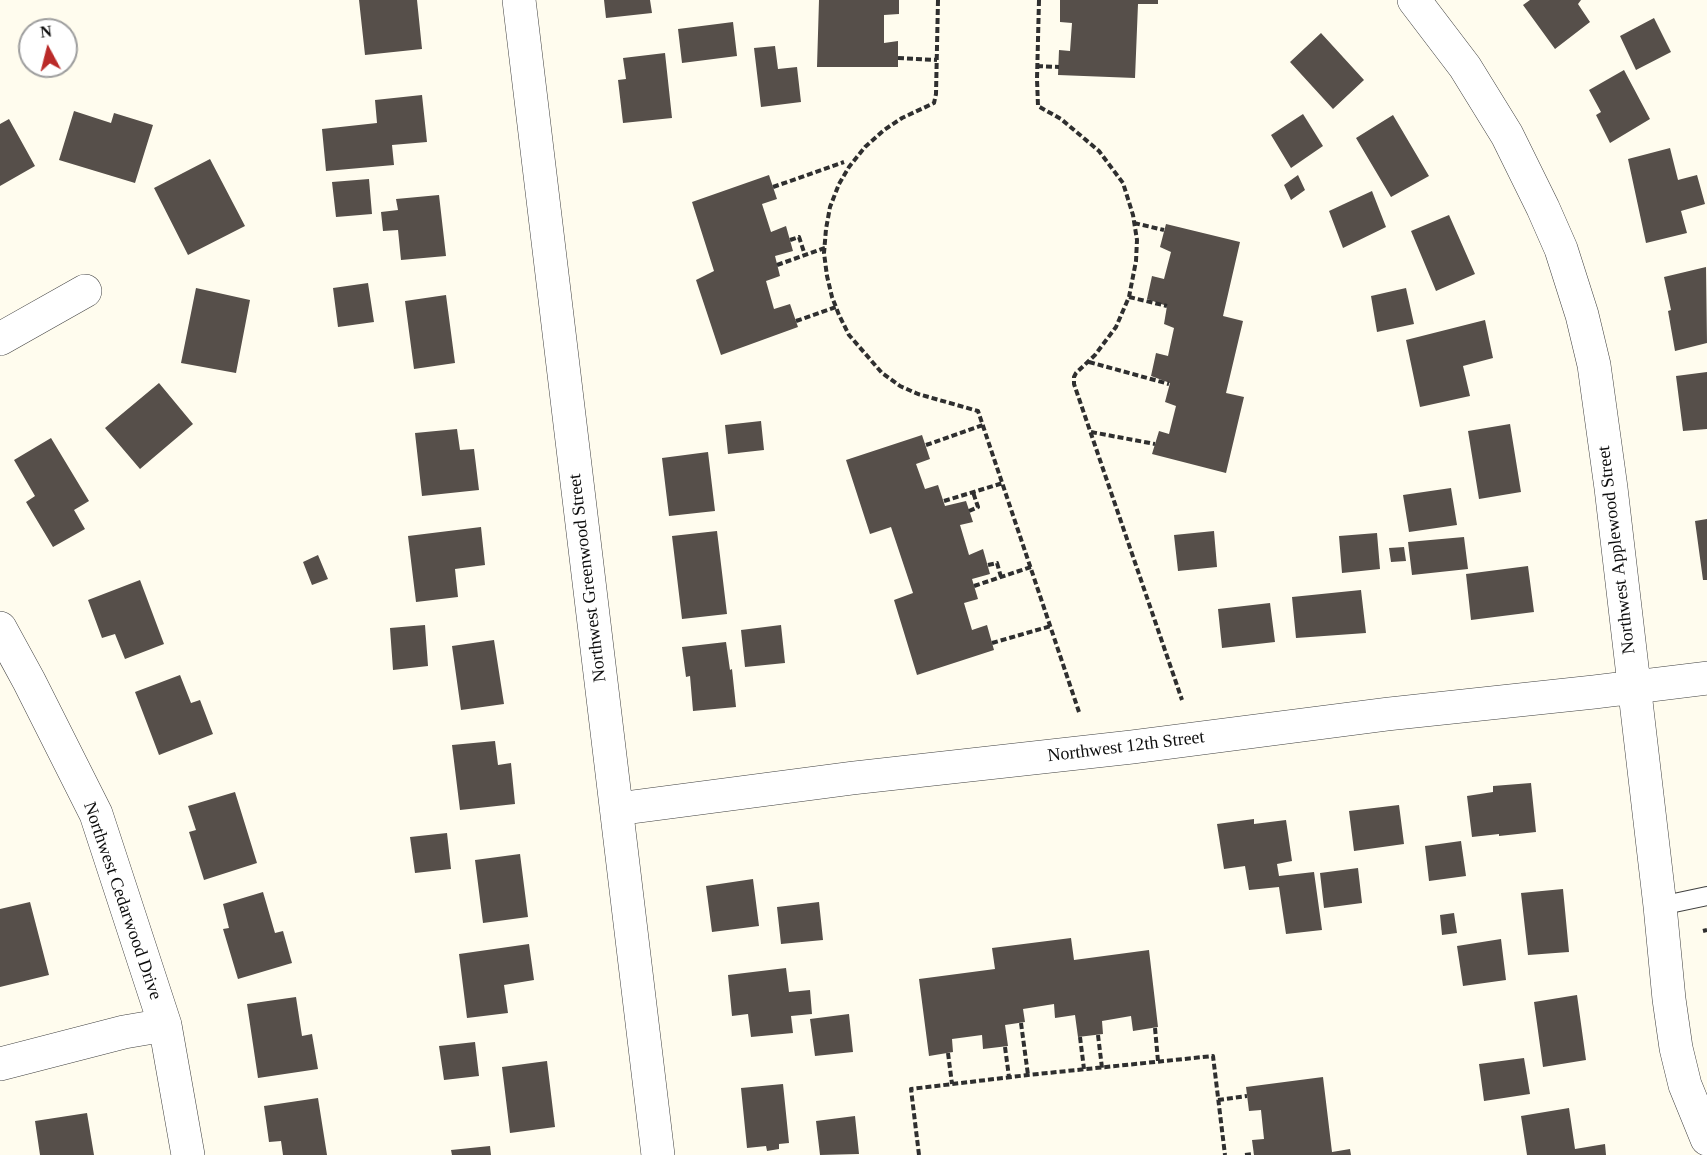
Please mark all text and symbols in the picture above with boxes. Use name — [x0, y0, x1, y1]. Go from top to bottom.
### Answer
north arrow — [18, 18, 78, 78]
text: N — [39, 22, 53, 41]
street label: Northwest Applewood Street — [1593, 444, 1641, 656]
street label: Northwest Greenwood Street — [564, 472, 612, 684]
street label: Northwest 12th Street — [1046, 727, 1206, 767]
street label: Northwest Cedarwood Drive — [78, 799, 166, 1003]

